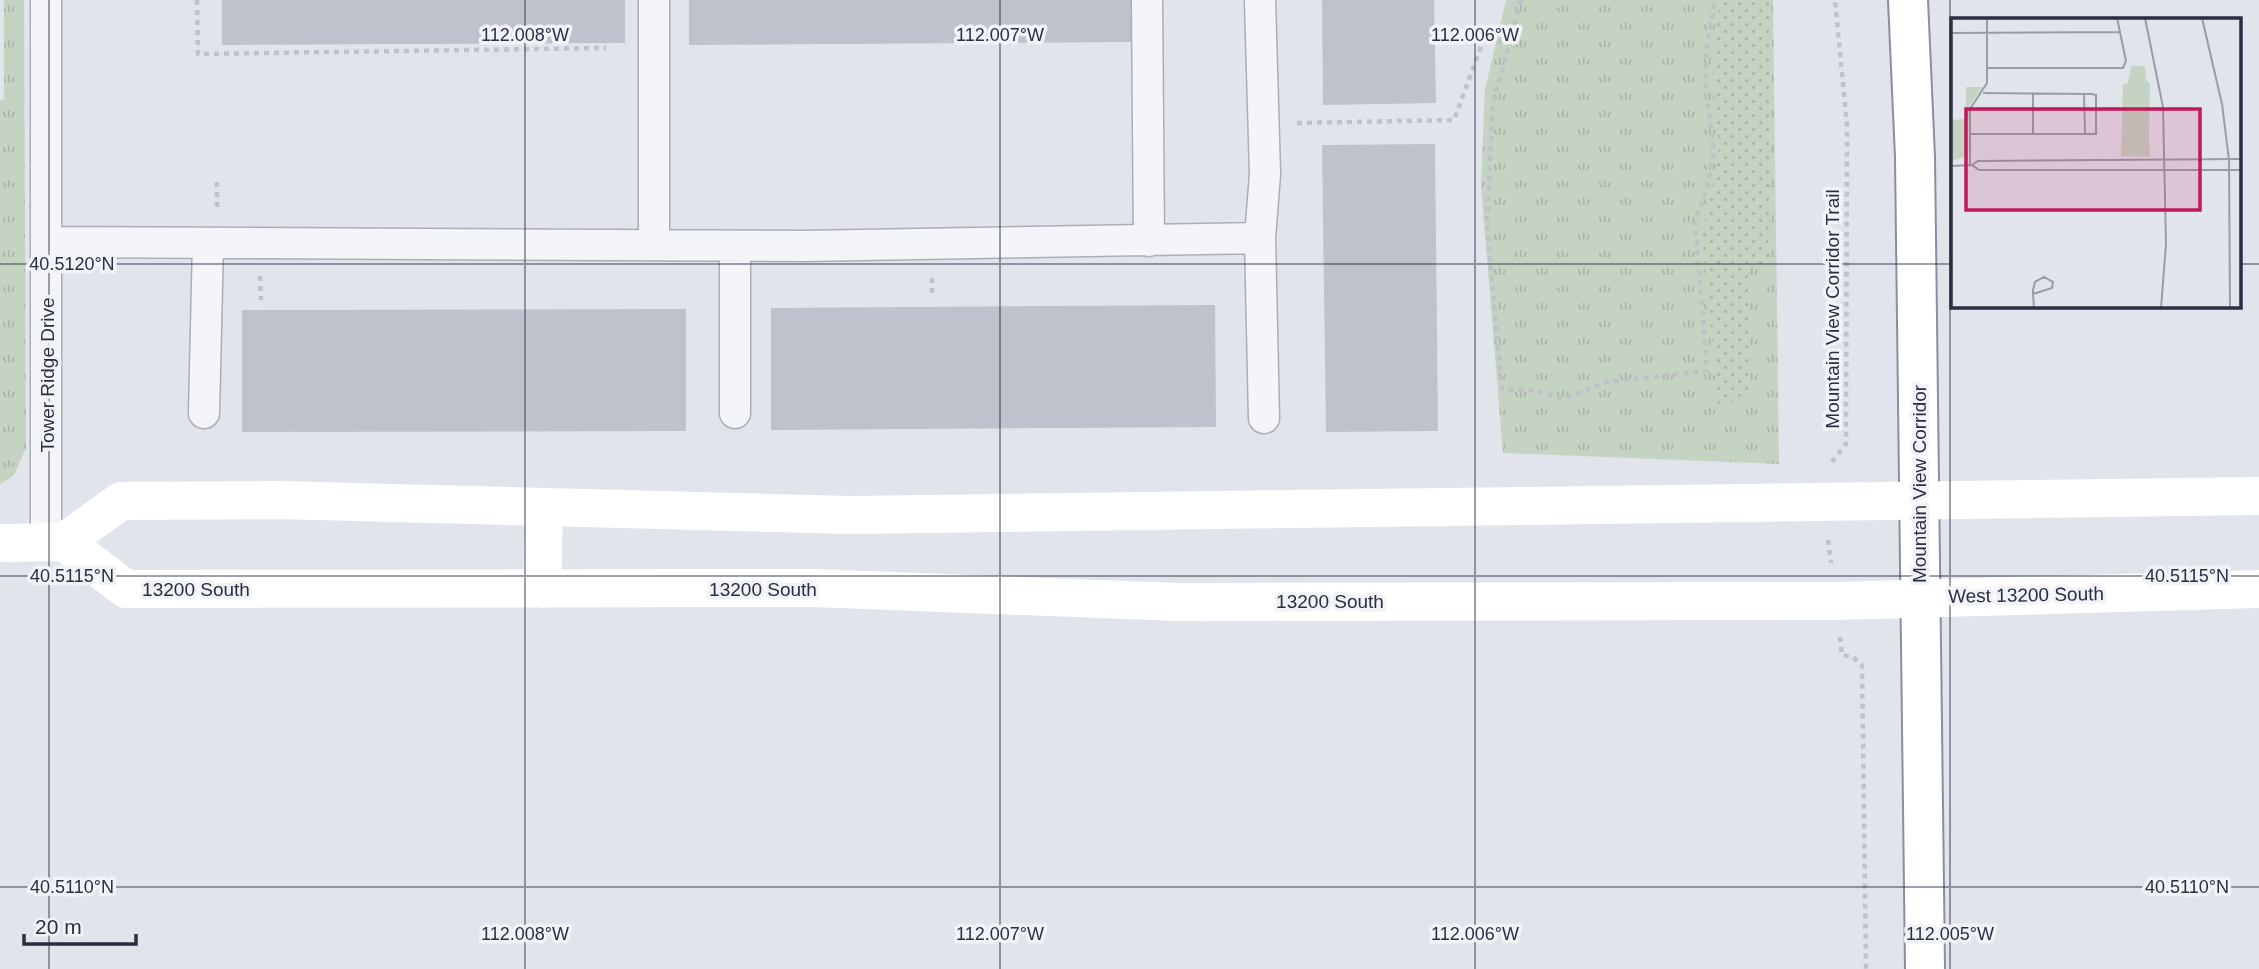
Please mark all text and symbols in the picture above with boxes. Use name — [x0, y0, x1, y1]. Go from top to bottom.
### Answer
inset map — [1951, 18, 2242, 308]
text: 112.008°W — [481, 25, 569, 45]
text: 112.007°W — [956, 25, 1044, 45]
text: 112.006°W — [1431, 25, 1519, 45]
street label: Mountain View Corridor Trail — [1822, 189, 1843, 429]
text: 40.5120°N — [29, 254, 115, 274]
street label: Tower Ridge Drive — [37, 297, 58, 453]
street label: Mountain View Corridor — [1909, 384, 1930, 583]
text: 40.5115°N — [30, 566, 114, 586]
text: 40.5115°N — [2145, 566, 2229, 586]
street label: 13200 South — [142, 579, 250, 600]
street label: 13200 South — [709, 579, 817, 600]
street label: West 13200 South — [1948, 583, 2104, 607]
street label: 13200 South — [1276, 591, 1384, 612]
text: 40.5110°N — [30, 877, 114, 897]
text: 40.5110°N — [2145, 877, 2229, 897]
scale bar — [24, 902, 136, 946]
text: 20 m — [35, 915, 82, 938]
text: 112.008°W — [481, 924, 569, 944]
text: 112.007°W — [956, 924, 1044, 944]
text: 112.006°W — [1431, 924, 1519, 944]
text: 112.005°W — [1906, 924, 1994, 944]

